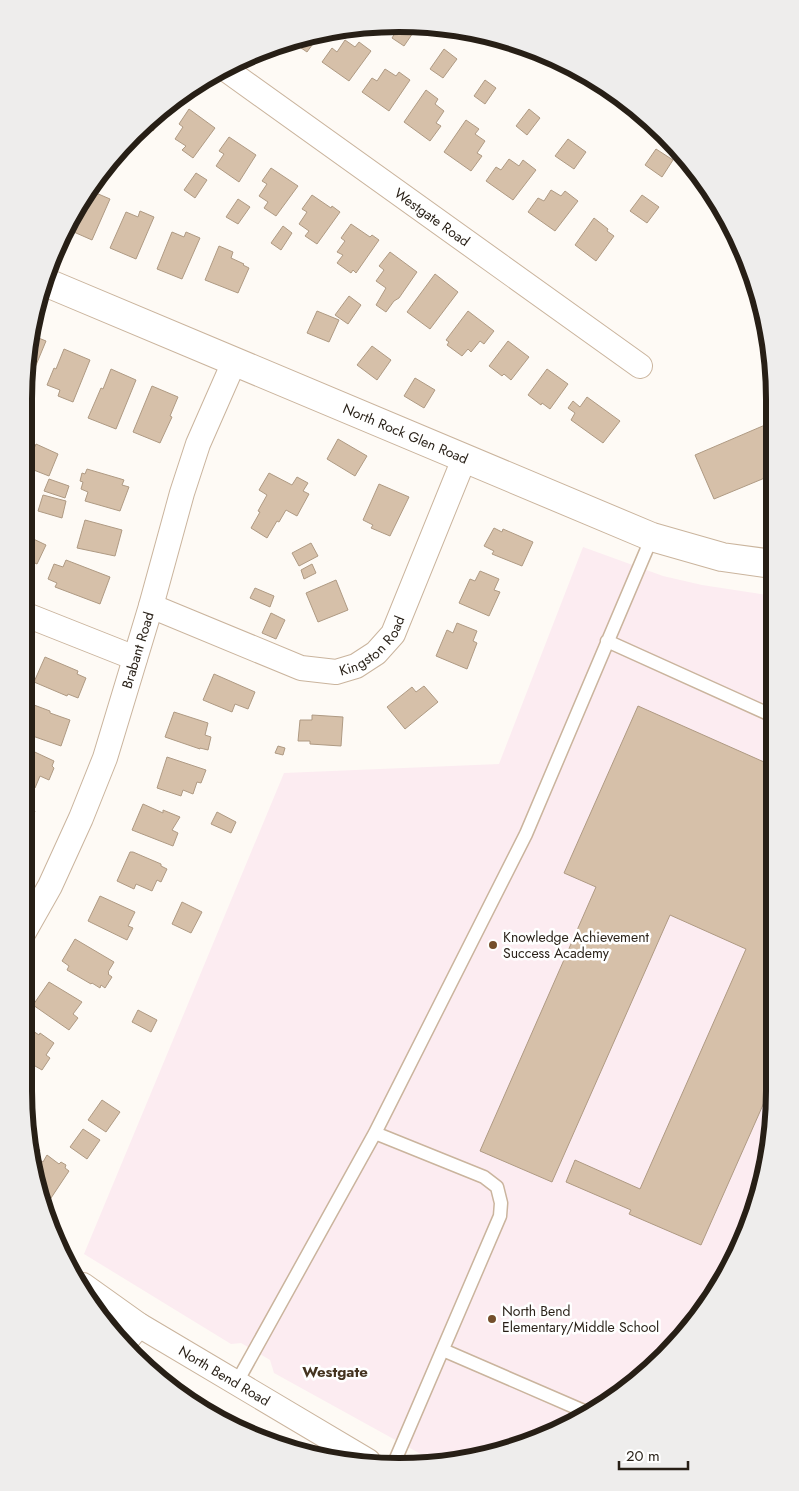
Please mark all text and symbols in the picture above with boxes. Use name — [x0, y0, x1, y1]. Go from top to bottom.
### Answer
street label: Westgate Road — [390, 183, 474, 251]
street label: North Rock Glen Road — [340, 398, 471, 469]
street label: Brabant Road — [117, 609, 159, 691]
street label: Kingston Road — [337, 613, 409, 680]
place label: Knowledge Achievement Success Academy — [503, 927, 650, 963]
marker: Knowledge Achievement Success Academy — [487, 939, 499, 951]
place label: North Bend Elementary/Middle School — [502, 1301, 659, 1337]
marker: North Bend Elementary/Middle School — [486, 1313, 498, 1325]
street label: North Bend Road — [175, 1341, 274, 1411]
district label: Westgate — [302, 1361, 368, 1383]
scale bar — [619, 1438, 688, 1470]
text: 20 m — [626, 1445, 660, 1467]

